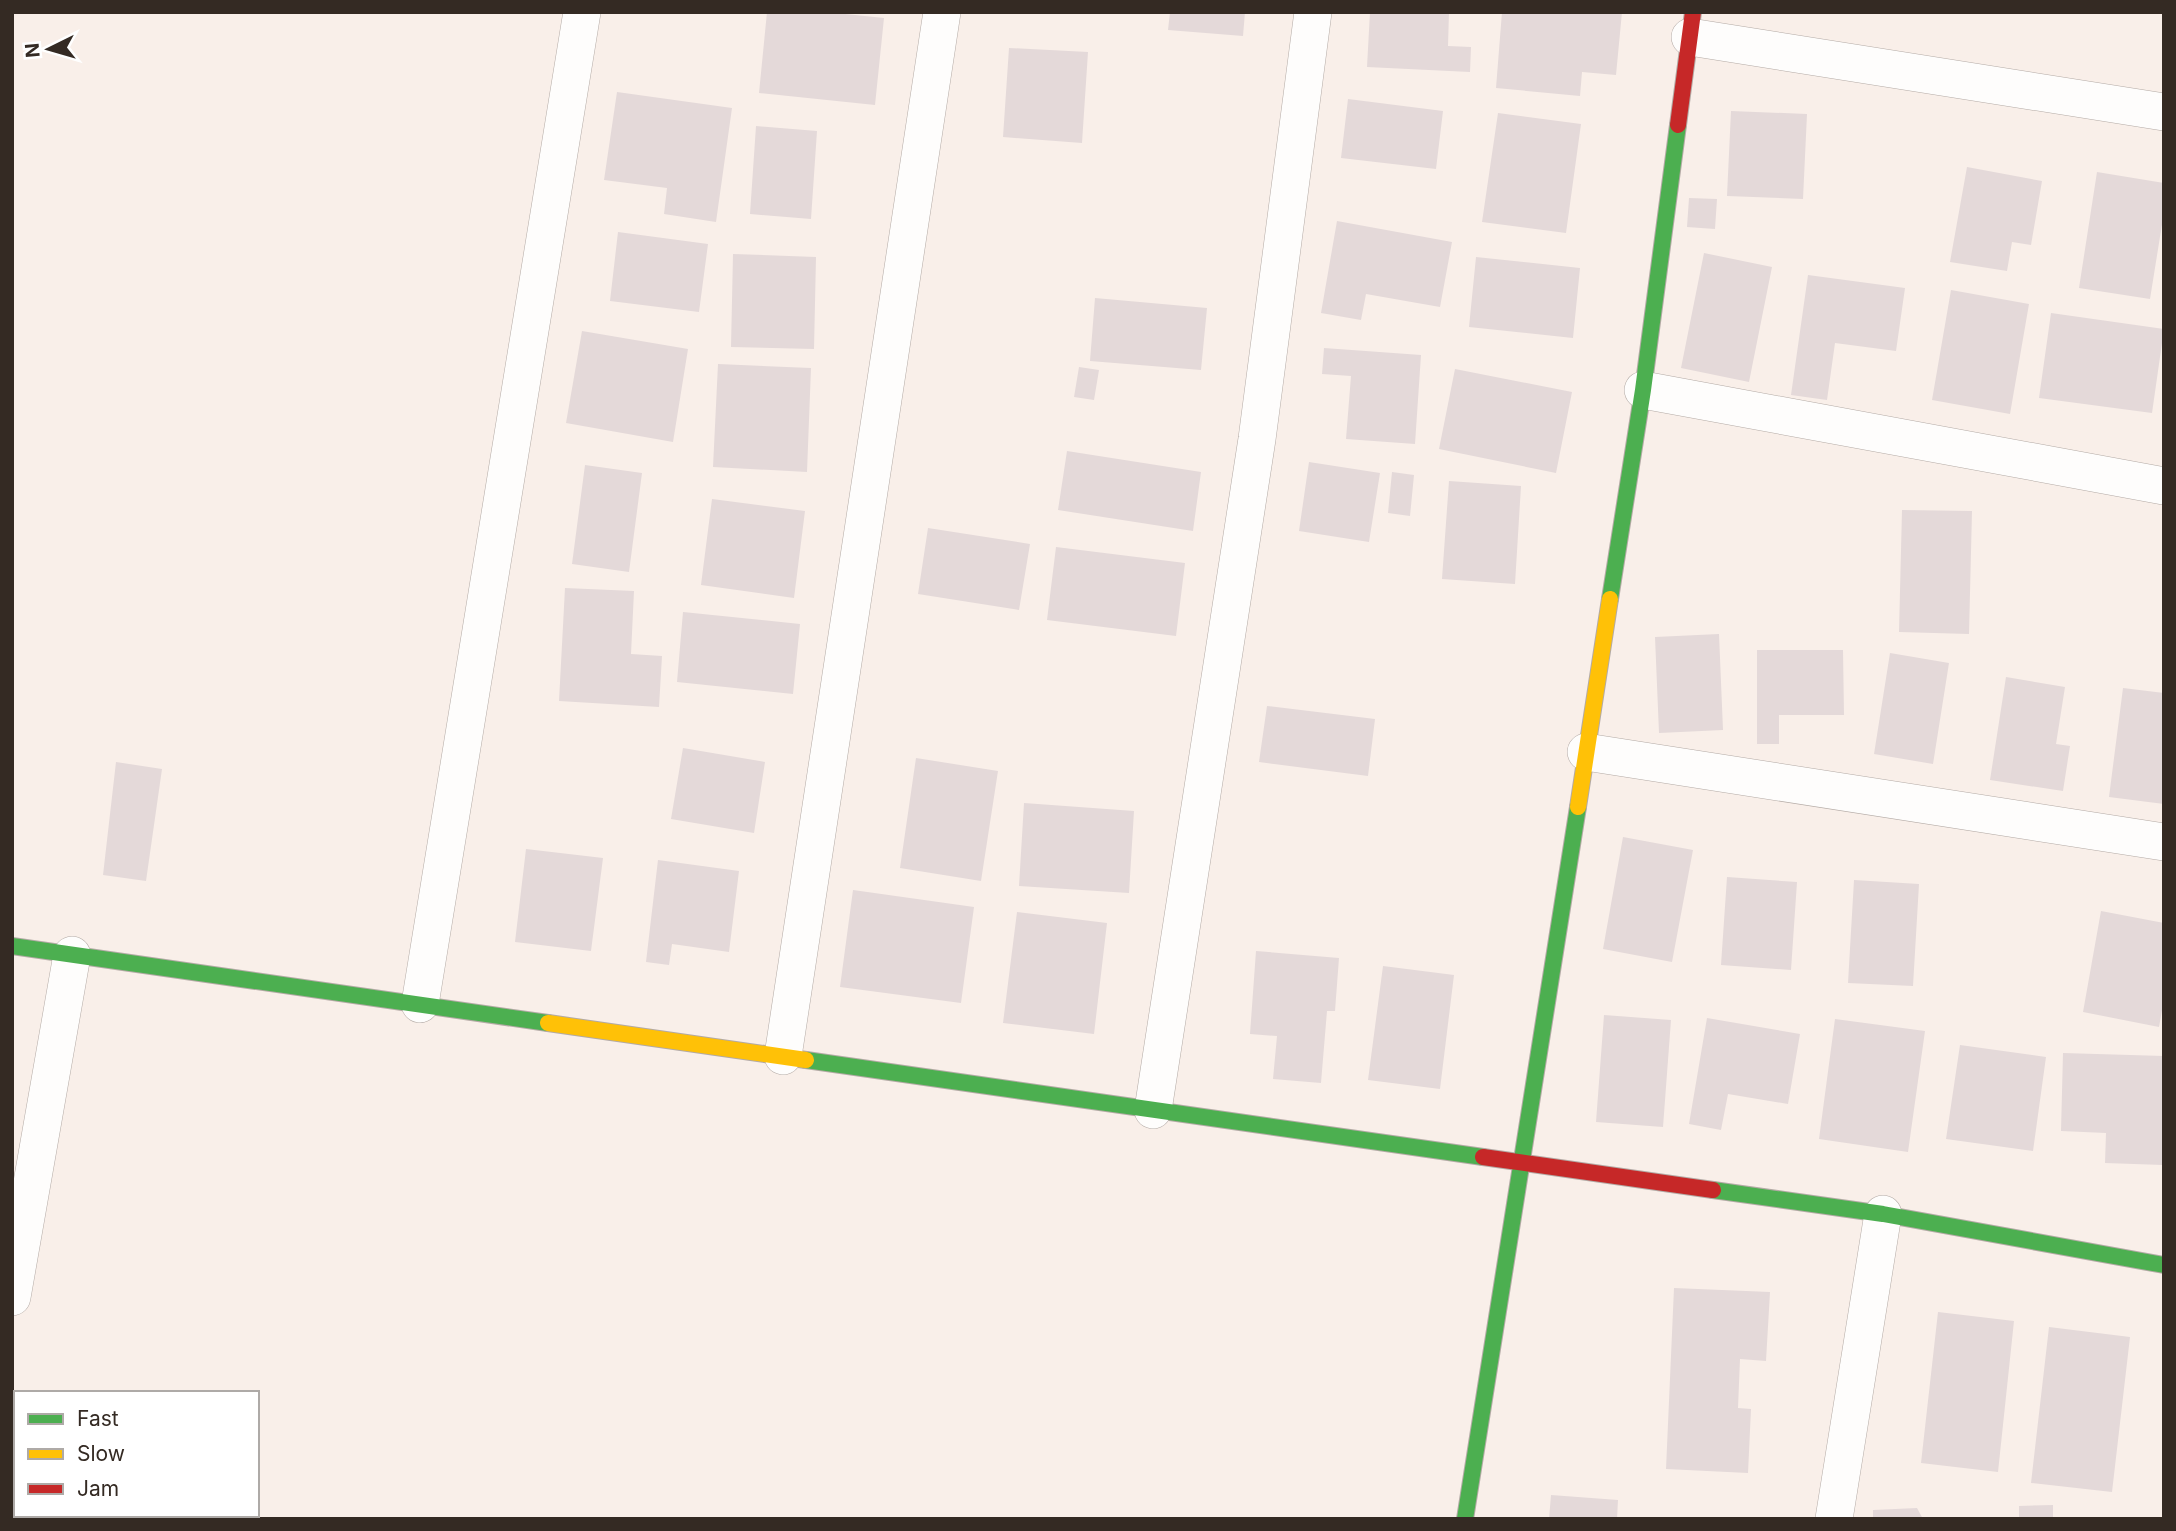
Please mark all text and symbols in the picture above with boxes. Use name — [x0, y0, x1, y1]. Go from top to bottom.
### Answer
north arrow — [14, 14, 84, 84]
text: N — [20, 42, 45, 59]
legend — [14, 1391, 259, 1517]
text: Fast — [77, 1406, 119, 1431]
text: Slow — [77, 1441, 125, 1466]
text: Jam — [77, 1476, 119, 1501]

